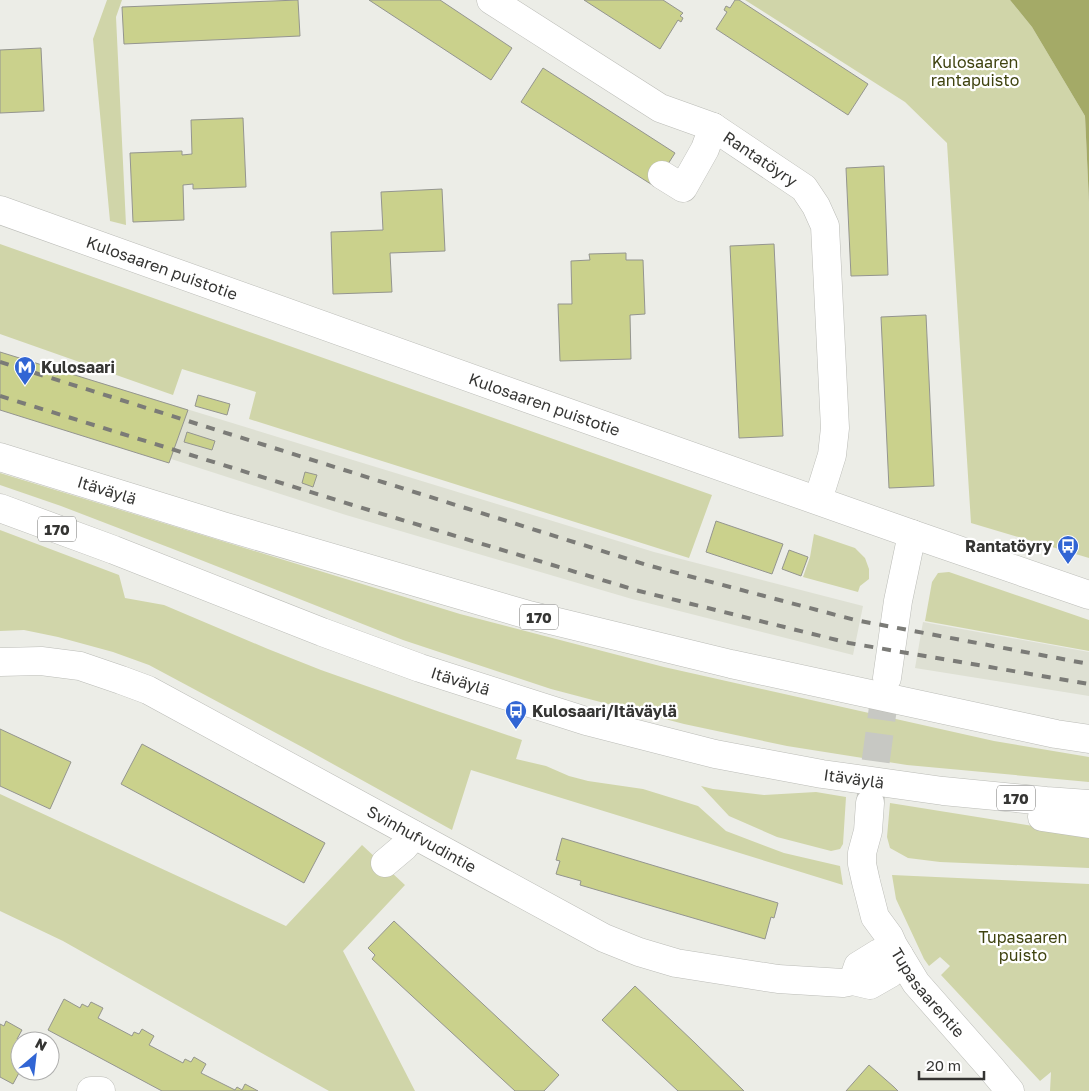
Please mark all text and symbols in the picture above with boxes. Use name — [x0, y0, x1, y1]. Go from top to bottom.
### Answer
park label: Kulosaaren rantapuisto — [931, 52, 1019, 90]
street label: Rantatöyry — [720, 127, 801, 191]
street label: Kulosaaren puistotie — [84, 232, 240, 304]
metro station icon: Kulosaari — [13, 355, 37, 386]
place label: Kulosaari — [41, 357, 115, 377]
street label: Kulosaaren puistotie — [466, 368, 623, 440]
street label: Itäväylä — [75, 472, 139, 509]
road number: 170 — [38, 516, 76, 542]
bus stop icon: Rantatöyry — [1056, 534, 1080, 565]
place label: Rantatöyry — [965, 536, 1052, 556]
road number: 170 — [520, 604, 558, 630]
street label: Itäväylä — [429, 662, 492, 700]
bus stop icon: Kulosaari/Itäväylä — [504, 699, 528, 730]
place label: Kulosaari/Itäväylä — [532, 701, 677, 721]
street label: Itäväylä — [823, 764, 885, 793]
road number: 170 — [997, 786, 1035, 810]
street label: Svinhufvudintie — [364, 801, 480, 877]
park label: Tupasaaren puisto — [979, 927, 1067, 965]
street label: Tupasaarentie — [887, 944, 969, 1041]
north arrow — [10, 1031, 60, 1081]
text: N — [33, 1034, 50, 1054]
scale bar — [919, 1048, 984, 1080]
text: 20 m — [926, 1056, 961, 1074]

